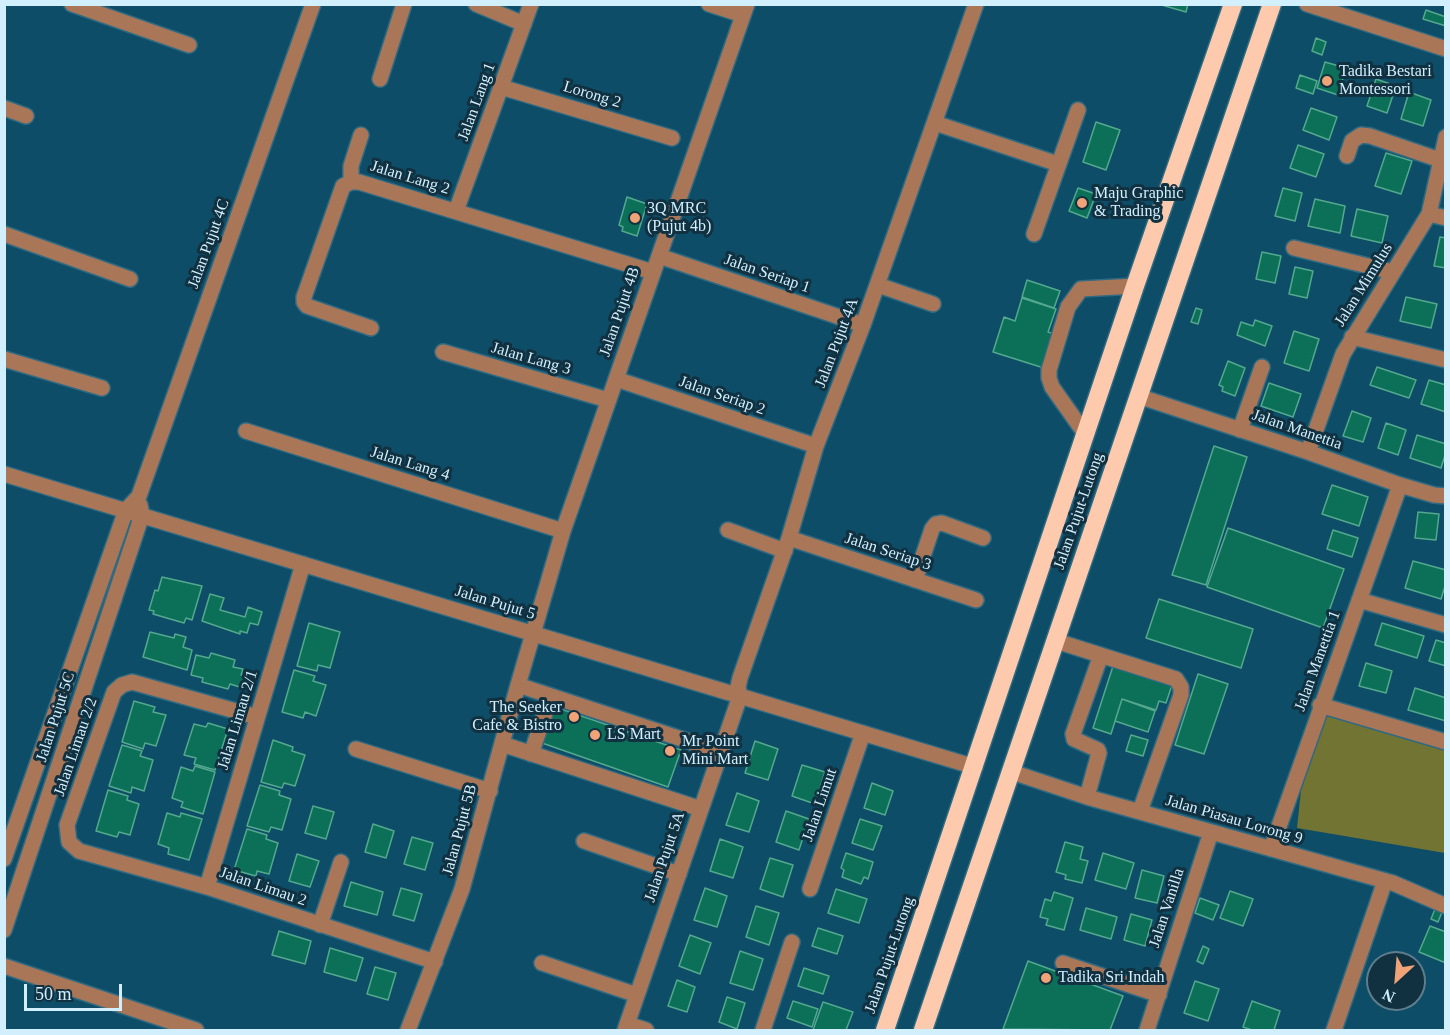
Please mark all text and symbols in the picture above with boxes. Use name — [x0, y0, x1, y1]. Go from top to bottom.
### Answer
street label: Jalan Lang 1 — [454, 60, 500, 144]
place label: Tadika Bestari Montessori — [1339, 62, 1432, 100]
marker: Tadika Bestari Montessori — [1320, 74, 1334, 88]
street label: Lorong 2 — [561, 77, 623, 113]
street label: Jalan Lang 2 — [368, 157, 452, 199]
place label: Maju Graphic & Trading — [1094, 184, 1183, 222]
marker: Maju Graphic & Trading — [1075, 196, 1089, 210]
street label: Jalan Pujut 4C — [184, 197, 234, 291]
place label: 3Q MRC (Pujut 4b) — [647, 199, 711, 237]
marker: 3Q MRC (Pujut 4b) — [628, 211, 642, 225]
street label: Jalan Mimulus — [1331, 240, 1397, 330]
street label: Jalan Seriap 1 — [721, 250, 813, 298]
street label: Jalan Pujut 4B — [596, 265, 644, 359]
street label: Jalan Pujut 4A — [811, 296, 863, 390]
street label: Jalan Lang 3 — [489, 339, 573, 379]
street label: Jalan Seriap 2 — [676, 372, 768, 420]
street label: Jalan Manettia — [1250, 406, 1344, 454]
street label: Jalan Lang 4 — [368, 443, 452, 485]
street label: Jalan Pujut-Lutong — [1050, 450, 1108, 572]
street label: Jalan Seriap 3 — [842, 529, 934, 575]
street label: Jalan Pujut 5 — [453, 582, 537, 624]
street label: Jalan Manettia 1 — [1291, 608, 1345, 714]
street label: Jalan Limau 2/1 — [214, 668, 262, 772]
street label: Jalan Pujut 5C — [32, 670, 80, 764]
street label: Jalan Limau 2/2 — [50, 695, 102, 799]
place label: The Seeker Cafe & Bistro — [472, 698, 562, 736]
marker: The Seeker Cafe & Bistro — [567, 710, 581, 724]
place label: LS Mart — [607, 725, 661, 745]
marker: LS Mart — [588, 728, 602, 742]
place label: Mr Point Mini Mart — [682, 732, 748, 770]
marker: Mr Point Mini Mart — [663, 744, 677, 758]
street label: Jalan Limut — [799, 766, 841, 844]
street label: Jalan Pujut 5B — [439, 782, 481, 878]
street label: Jalan Piasau Lorong 9 — [1163, 791, 1305, 849]
street label: Jalan Pujut 5A — [641, 809, 689, 905]
street label: Jalan Limau 2 — [217, 863, 309, 911]
street label: Jalan Vanilla — [1145, 866, 1189, 950]
street label: Jalan Pujut-Lutong — [861, 894, 919, 1016]
north arrow — [1366, 951, 1426, 1011]
place label: Tadika Sri Indah — [1058, 968, 1164, 988]
marker: Tadika Sri Indah — [1039, 971, 1053, 985]
scale bar — [27, 972, 124, 1010]
text: 50 m — [35, 984, 72, 1004]
text: N — [1380, 986, 1398, 1006]

